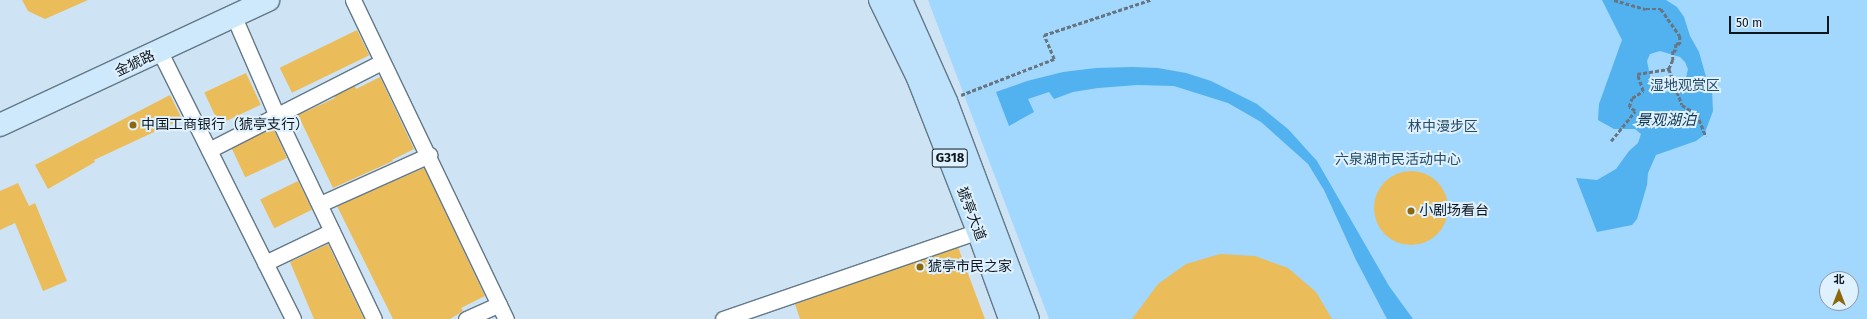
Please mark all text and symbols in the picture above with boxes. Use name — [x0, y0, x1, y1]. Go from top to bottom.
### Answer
scale bar — [1731, 8, 1831, 34]
text: 50 m — [1736, 16, 1762, 30]
street label: 金猇路 — [112, 48, 158, 80]
park label: 湿地观赏区 — [1650, 78, 1720, 94]
water label: 景观湖泊 — [1636, 112, 1696, 130]
place label: 中国工商银行（猇亭支行） — [141, 117, 309, 133]
park label: 林中漫步区 — [1408, 119, 1478, 135]
marker: 中国工商银行（猇亭支行） — [128, 120, 138, 130]
road number: G318 — [931, 147, 969, 169]
park label: 六泉湖市民活动中心 — [1335, 152, 1461, 168]
street label: 猇亭大道 — [953, 185, 989, 243]
place label: 小剧场看台 — [1419, 203, 1489, 219]
marker: 小剧场看台 — [1406, 206, 1416, 216]
place label: 猇亭市民之家 — [928, 259, 1012, 275]
marker: 猇亭市民之家 — [915, 262, 925, 272]
north arrow — [1819, 271, 1859, 311]
text: 北 — [1834, 273, 1845, 286]

